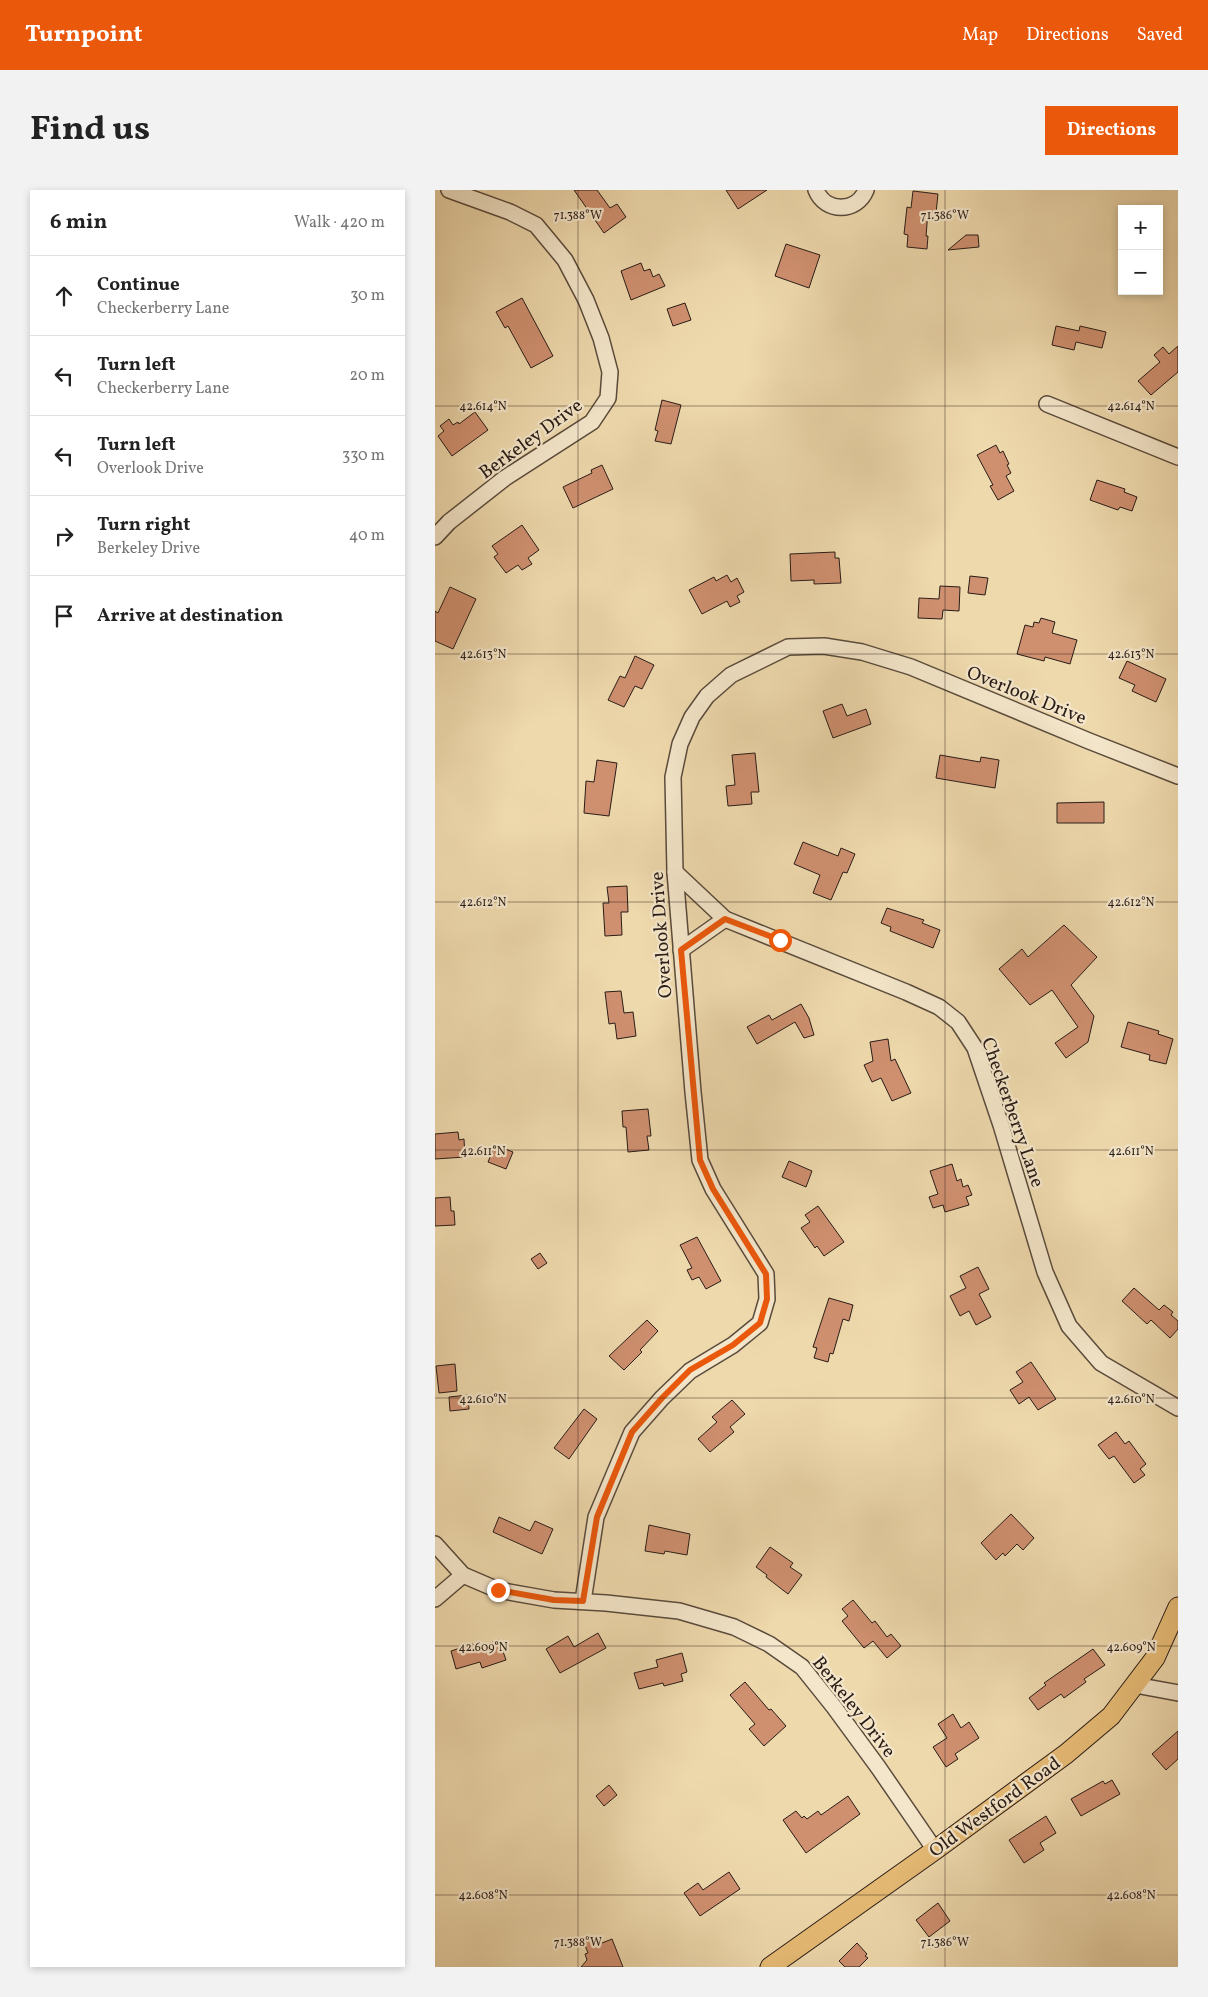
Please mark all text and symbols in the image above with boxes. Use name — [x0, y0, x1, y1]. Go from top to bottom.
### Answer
text: Turnpoint — [25, 18, 143, 52]
text: Map — [962, 23, 998, 48]
text: Directions — [1026, 23, 1109, 48]
text: Saved — [1137, 23, 1183, 48]
text: Find us — [30, 106, 150, 154]
button: Directions — [1045, 106, 1178, 155]
map controls — [1118, 205, 1163, 295]
button: + — [1118, 205, 1163, 250]
text: 6 min — [50, 208, 107, 237]
text: 71.388°W — [554, 208, 602, 224]
text: 71.386°W — [921, 208, 969, 224]
text: Walk · 420 m — [294, 212, 385, 234]
button: − — [1118, 250, 1163, 295]
text: Continue — [97, 272, 180, 298]
icon: ahead — [50, 282, 78, 310]
text: 30 m — [350, 285, 385, 307]
text: Checkerberry Lane — [97, 298, 229, 320]
text: Turn left — [97, 352, 176, 378]
icon: left — [50, 362, 78, 390]
text: 20 m — [350, 365, 385, 387]
text: Checkerberry Lane — [97, 378, 229, 400]
street label: Berkeley Drive — [474, 393, 588, 486]
text: 42.614°N — [459, 399, 507, 415]
text: 42.614°N — [1107, 399, 1155, 415]
text: Turn left — [97, 432, 176, 458]
icon: left — [50, 442, 78, 470]
text: 330 m — [342, 445, 385, 467]
text: Overlook Drive — [97, 458, 204, 480]
text: Turn right — [97, 512, 190, 538]
icon: right — [50, 522, 78, 550]
text: 40 m — [349, 525, 385, 547]
text: Berkeley Drive — [97, 538, 200, 560]
icon: arrive — [50, 602, 78, 630]
text: Arrive at destination — [97, 603, 283, 629]
text: 42.613°N — [460, 647, 506, 663]
text: 42.613°N — [1108, 647, 1154, 663]
street label: Overlook Drive — [963, 660, 1090, 732]
street label: Overlook Drive — [645, 871, 679, 999]
text: 42.612°N — [460, 895, 506, 911]
text: 42.612°N — [1108, 895, 1154, 911]
route start — [769, 929, 792, 952]
street label: Checkerberry Lane — [974, 1034, 1050, 1191]
text: 42.611°N — [460, 1144, 506, 1160]
text: 42.611°N — [1108, 1144, 1154, 1160]
text: 42.610°N — [459, 1392, 507, 1408]
text: 42.610°N — [1107, 1392, 1155, 1408]
route end — [487, 1579, 510, 1602]
text: 42.609°N — [458, 1640, 508, 1656]
text: 42.609°N — [1106, 1640, 1156, 1656]
street label: Berkeley Drive — [806, 1651, 901, 1763]
street label: Old Westford Road — [924, 1751, 1066, 1864]
text: 42.608°N — [458, 1888, 508, 1904]
text: 42.608°N — [1106, 1888, 1156, 1904]
text: 71.388°W — [554, 1935, 602, 1951]
text: 71.386°W — [921, 1935, 969, 1951]

